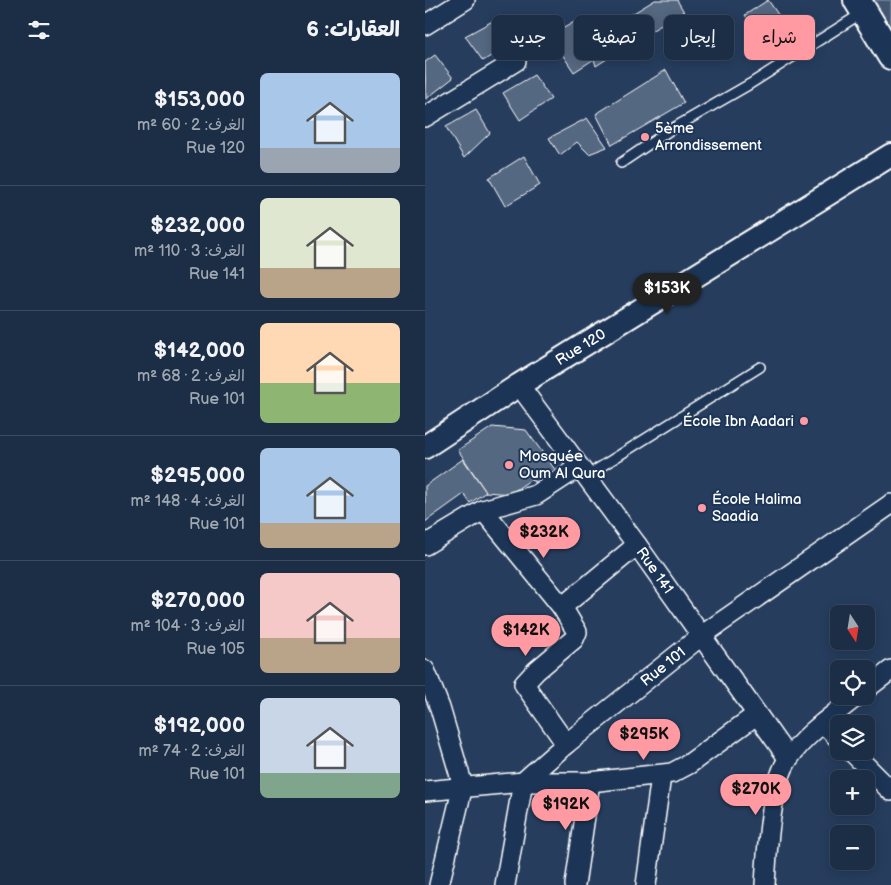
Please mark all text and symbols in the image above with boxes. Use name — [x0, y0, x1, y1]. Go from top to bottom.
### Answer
chip: جديد — [492, 15, 564, 60]
chip: تصفية — [574, 15, 654, 60]
chip: إيجار — [664, 15, 734, 60]
chip: شراء — [744, 15, 815, 60]
icon: filters — [25, 16, 53, 44]
text: العقارات: 6 — [306, 17, 400, 42]
text: $153,000 — [154, 87, 245, 112]
icon: home — [300, 93, 360, 153]
text: الغرف: 2 · 60 m² — [137, 116, 245, 135]
place label: 5ème Arrondissement — [655, 119, 762, 155]
marker: 5ème Arrondissement — [639, 131, 651, 143]
text: Rue 120 — [186, 139, 245, 158]
text: $232,000 — [150, 213, 245, 238]
icon: home — [300, 218, 360, 278]
text: الغرف: 3 · 110 m² — [134, 242, 245, 261]
text: Rue 141 — [189, 265, 245, 284]
pin: $153K — [632, 272, 702, 315]
text: $153K — [644, 279, 690, 298]
street label: Rue 120 — [552, 325, 610, 370]
text: $142,000 — [153, 338, 245, 363]
icon: home — [300, 343, 360, 403]
text: الغرف: 2 · 68 m² — [137, 367, 245, 386]
text: Rue 101 — [189, 390, 245, 409]
place label: École Ibn Aadari — [683, 412, 794, 431]
marker: École Ibn Aadari — [798, 415, 810, 427]
place label: Mosquée Oum Al Qura — [519, 447, 605, 483]
marker: Mosquée Oum Al Qura — [503, 459, 515, 471]
text: $295,000 — [150, 463, 245, 488]
icon: home — [300, 468, 360, 528]
place label: École Halima Saadia — [712, 490, 801, 526]
text: الغرف: 4 · 148 m² — [131, 492, 245, 511]
marker: École Halima Saadia — [696, 502, 708, 514]
text: Rue 101 — [189, 515, 245, 534]
pin: $232K — [509, 516, 579, 559]
text: $232K — [519, 523, 569, 542]
street label: Rue 141 — [632, 544, 678, 598]
text: $270,000 — [151, 588, 245, 613]
icon: home — [300, 593, 360, 653]
north arrow — [830, 605, 875, 650]
map controls — [830, 605, 875, 870]
pin: $142K — [491, 614, 561, 657]
text: الغرف: 3 · 104 m² — [130, 617, 245, 636]
text: $142K — [502, 621, 550, 640]
text: Rue 105 — [186, 640, 245, 659]
street label: Rue 101 — [637, 643, 690, 691]
button: locate — [830, 660, 875, 705]
text: $192,000 — [154, 713, 245, 738]
button: layers — [830, 715, 875, 760]
icon: home — [300, 718, 360, 778]
pin: $295K — [609, 718, 679, 761]
text: $295K — [619, 725, 669, 744]
text: الغرف: 2 · 74 m² — [139, 742, 245, 761]
text: Rue 101 — [189, 765, 245, 784]
button: + — [830, 770, 875, 815]
pin: $270K — [721, 774, 791, 816]
text: $270K — [731, 780, 781, 799]
pin: $192K — [531, 788, 601, 831]
text: $192K — [542, 795, 590, 814]
button: − — [830, 825, 875, 870]

